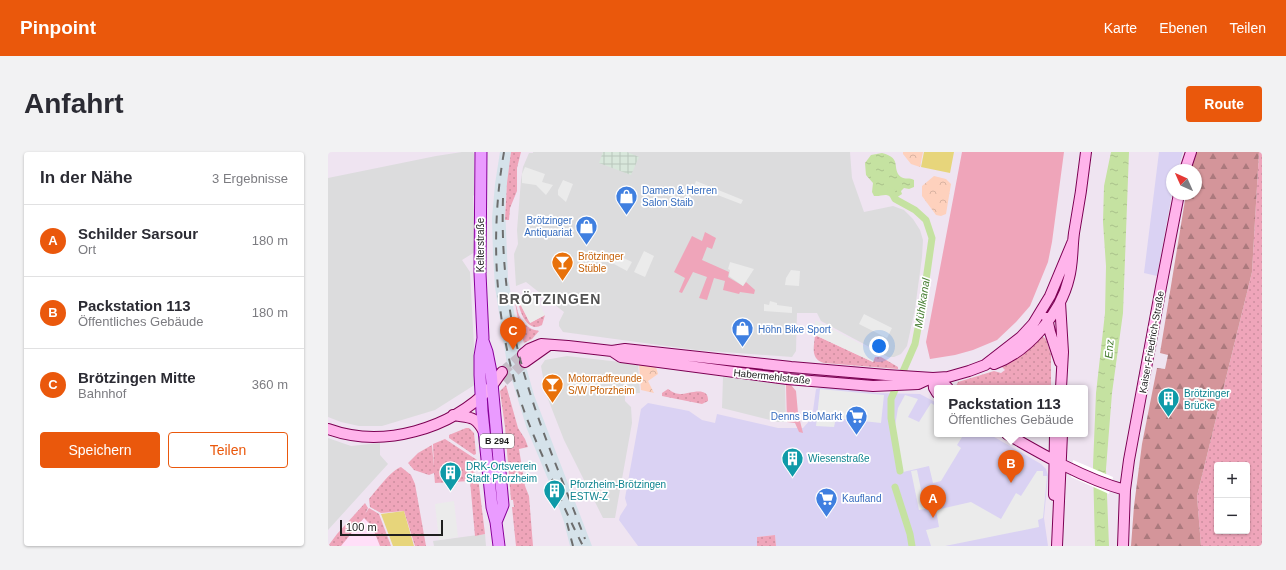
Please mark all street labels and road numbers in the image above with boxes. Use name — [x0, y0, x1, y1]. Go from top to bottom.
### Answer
street label: Kelterstraße — [475, 217, 486, 272]
street label: Kaiser-Friedrich-Straße — [1137, 290, 1166, 394]
street label: Habermehlstraße — [733, 367, 811, 386]
road number: B 294 — [480, 434, 514, 448]

